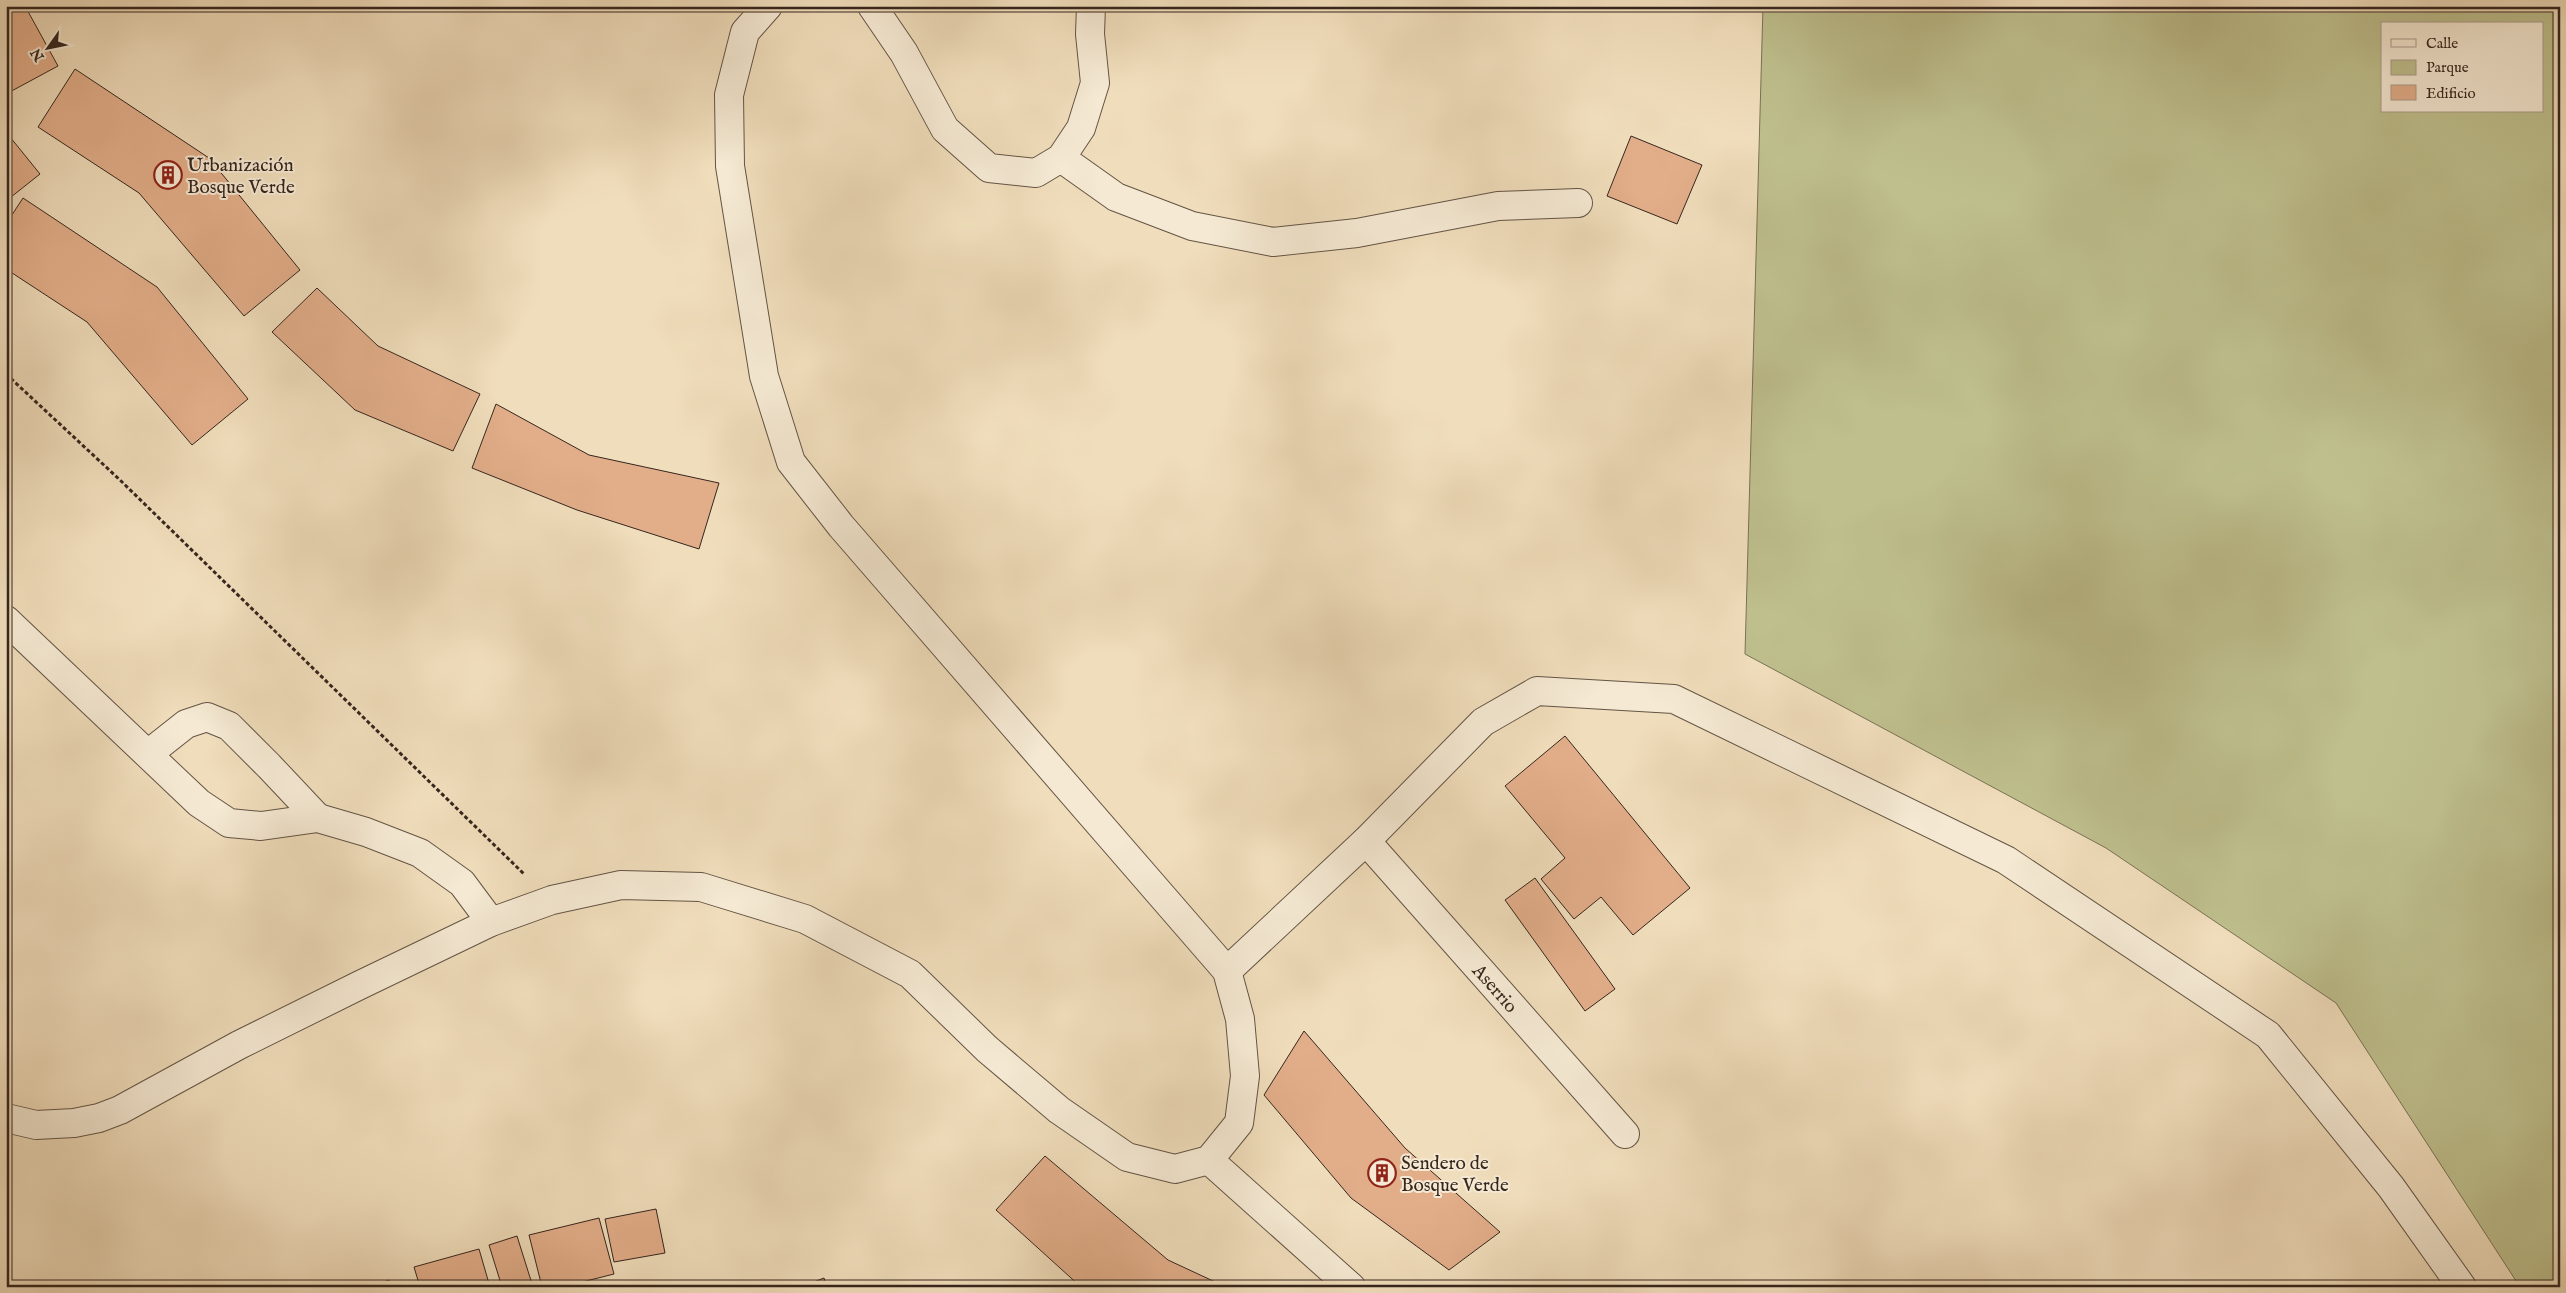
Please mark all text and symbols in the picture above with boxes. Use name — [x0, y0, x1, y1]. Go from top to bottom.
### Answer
north arrow — [22, 22, 72, 72]
legend — [2381, 22, 2544, 112]
text: Calle — [2426, 34, 2458, 53]
text: N — [27, 45, 49, 65]
text: Parque — [2426, 58, 2469, 77]
text: Edificio — [2426, 84, 2476, 103]
place label: Urbanización Bosque Verde — [187, 154, 295, 200]
building icon: Urbanización Bosque Verde — [153, 160, 183, 190]
street label: Aserrio — [1466, 959, 1522, 1019]
place label: Sendero de Bosque Verde — [1401, 1152, 1509, 1198]
building icon: Sendero de Bosque Verde — [1367, 1158, 1397, 1188]

